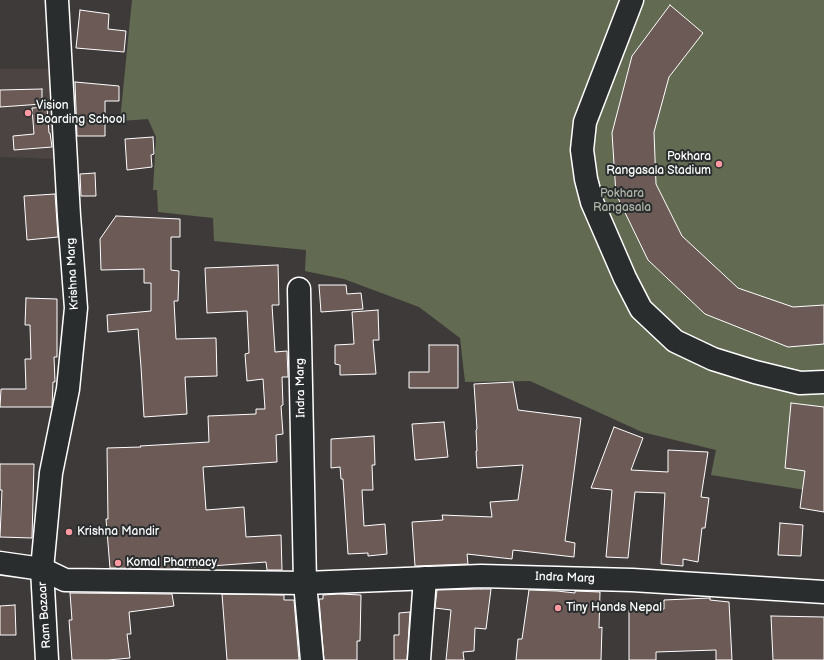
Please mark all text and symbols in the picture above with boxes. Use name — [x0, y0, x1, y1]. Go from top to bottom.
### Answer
place label: Vision Boarding School — [36, 99, 125, 127]
marker: Vision Boarding School — [23, 108, 33, 118]
place label: Pokhara Rangasala Stadium — [606, 150, 711, 178]
marker: Pokhara Rangasala Stadium — [714, 159, 724, 169]
park label: Pokhara Rangasala — [593, 187, 651, 215]
street label: Krishna Marg — [64, 237, 82, 311]
street label: Indra Marg — [293, 358, 309, 418]
place label: Krishna Mandir — [77, 525, 159, 539]
marker: Krishna Mandir — [64, 527, 74, 537]
place label: Komal Pharmacy — [126, 556, 217, 570]
marker: Komal Pharmacy — [113, 558, 123, 568]
street label: Indra Marg — [535, 570, 595, 586]
street label: Ram Bazaar — [35, 581, 55, 649]
place label: Tiny Hands Nepal — [566, 601, 662, 615]
marker: Tiny Hands Nepal — [553, 603, 563, 613]

